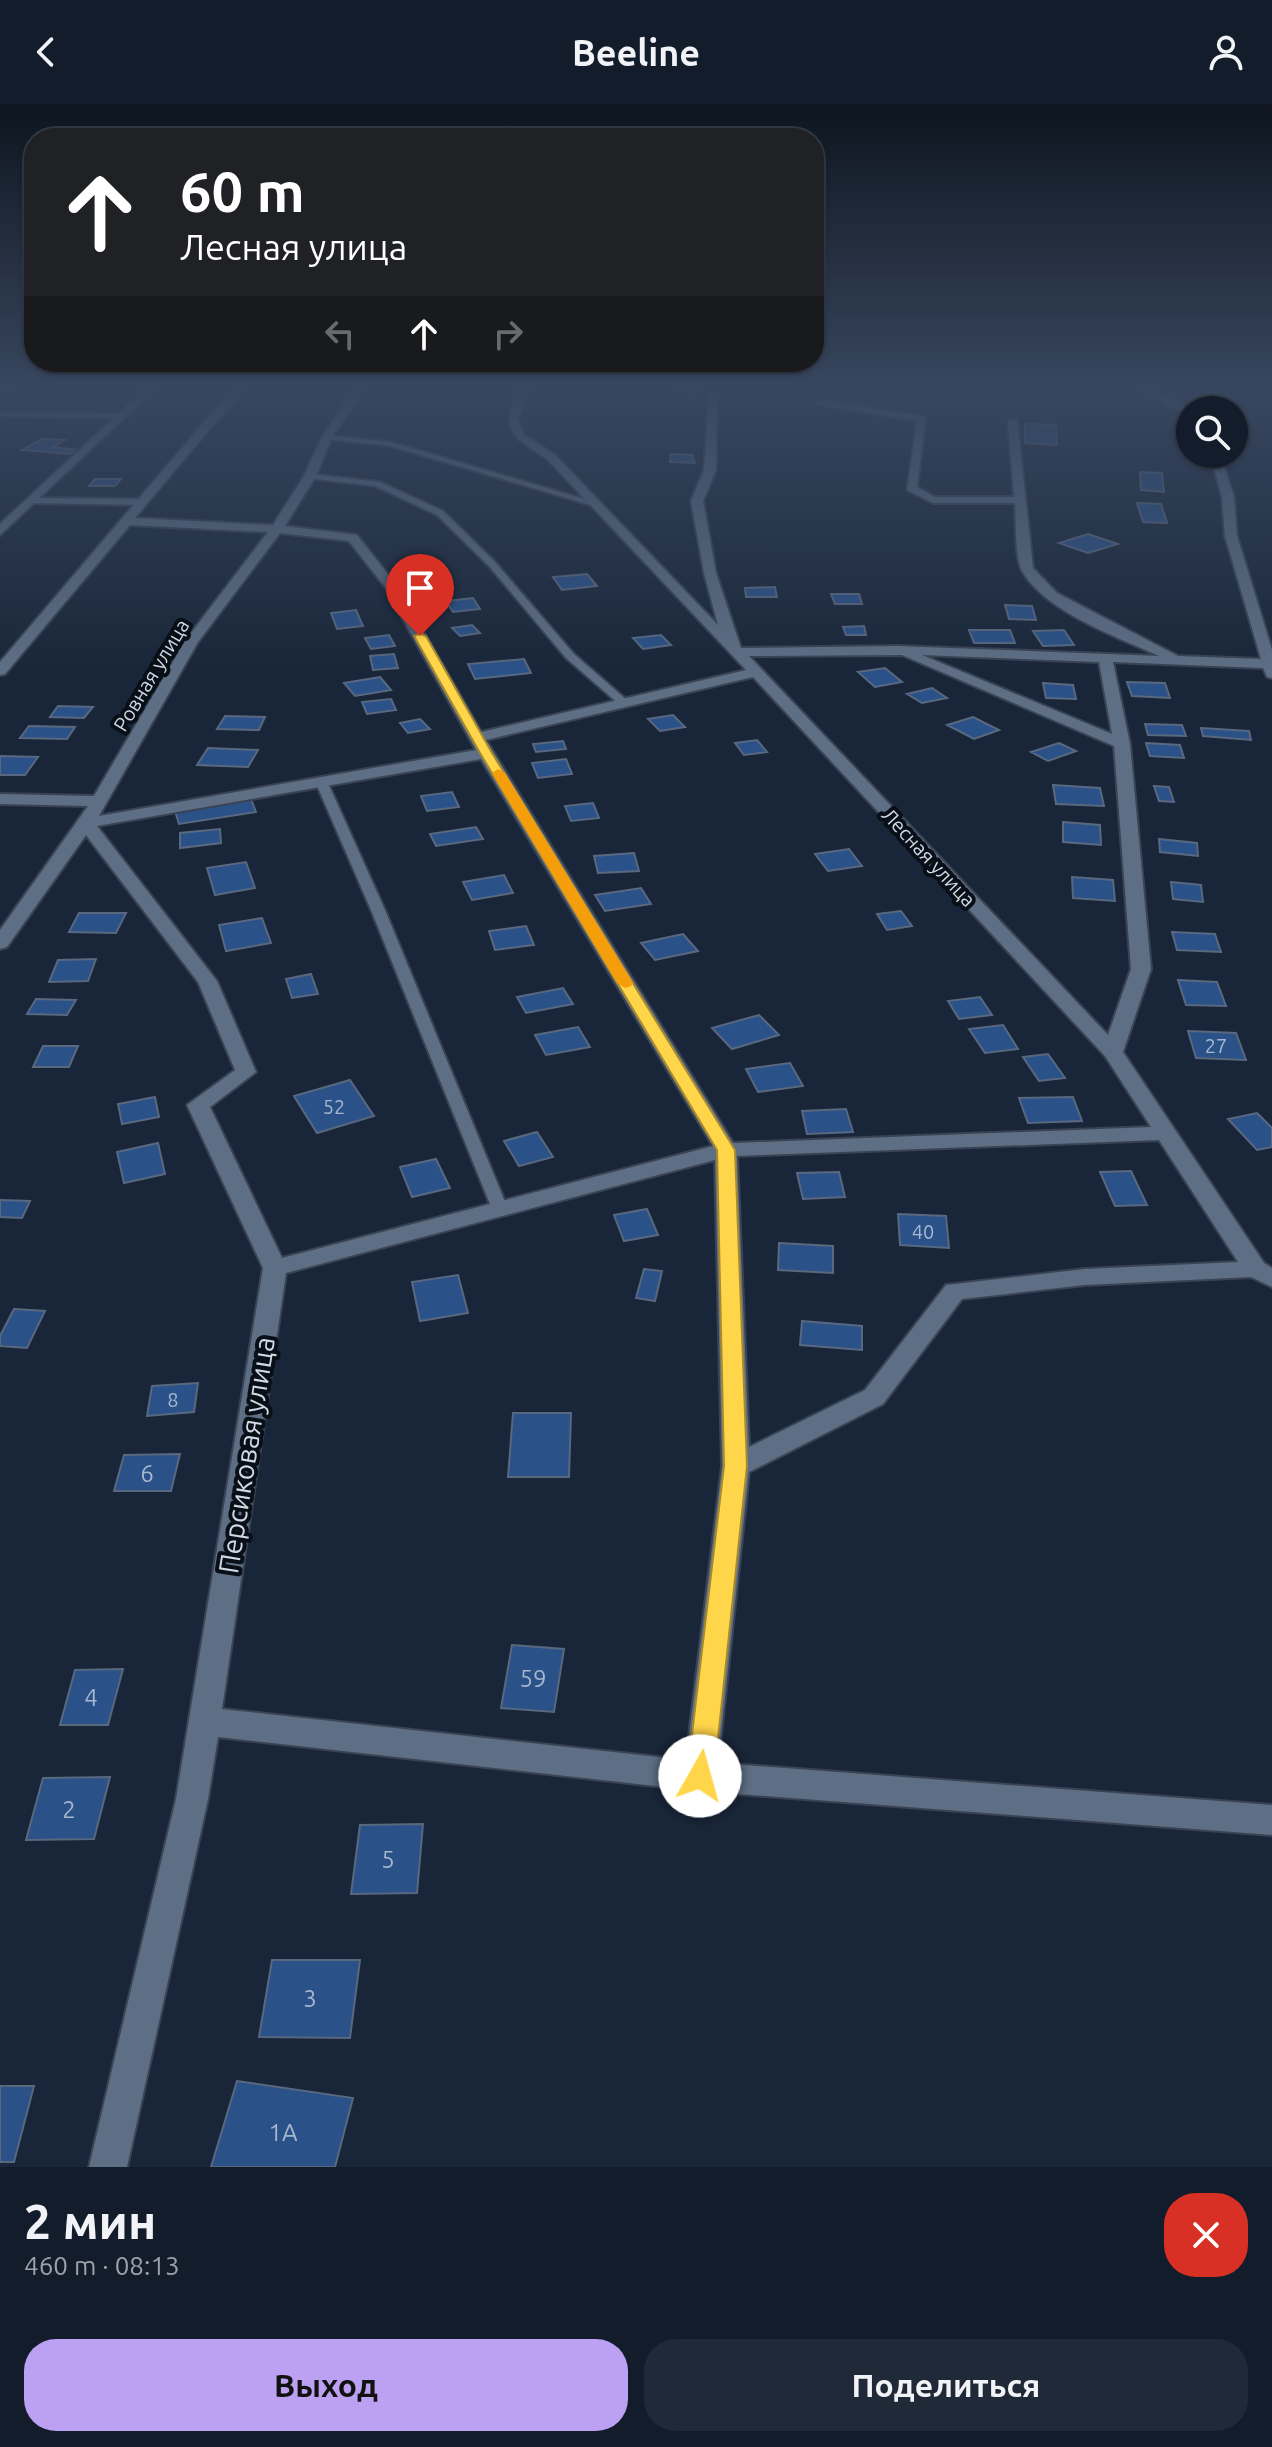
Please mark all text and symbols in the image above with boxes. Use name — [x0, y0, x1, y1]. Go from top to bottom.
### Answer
icon: back — [24, 30, 68, 74]
icon: person — [1204, 30, 1248, 74]
text: Beeline — [572, 32, 700, 73]
icon: ahead — [48, 160, 152, 264]
text: 60 m — [180, 160, 305, 223]
text: Лесная улица — [180, 226, 407, 267]
icon: left — [318, 312, 362, 356]
icon: ahead — [402, 312, 446, 356]
icon: right — [486, 312, 530, 356]
map controls — [1176, 396, 1248, 468]
button: search — [1176, 396, 1248, 468]
pin — [386, 554, 454, 636]
icon: arrive — [398, 566, 442, 610]
street label: Ровная улица — [109, 615, 193, 735]
street label: Лесная улица — [878, 803, 980, 911]
house number: 27 — [1205, 1034, 1227, 1057]
house number: 52 — [323, 1095, 345, 1118]
house number: 40 — [912, 1220, 934, 1243]
street label: Персиковая улица — [212, 1335, 280, 1575]
house number: 8 — [167, 1388, 179, 1411]
house number: 6 — [140, 1460, 154, 1487]
house number: 59 — [519, 1665, 547, 1692]
house number: 4 — [84, 1684, 98, 1711]
position arrow — [658, 1734, 742, 1818]
house number: 2 — [62, 1796, 76, 1823]
house number: 5 — [381, 1846, 395, 1873]
house number: 3 — [303, 1985, 317, 2012]
house number: 1А — [268, 2119, 298, 2146]
button: close — [1164, 2193, 1248, 2277]
text: 2 мин — [24, 2194, 156, 2248]
text: 460 m · 08:13 — [24, 2251, 180, 2280]
button: Выход — [24, 2339, 628, 2431]
button: Поделиться — [644, 2339, 1248, 2431]

